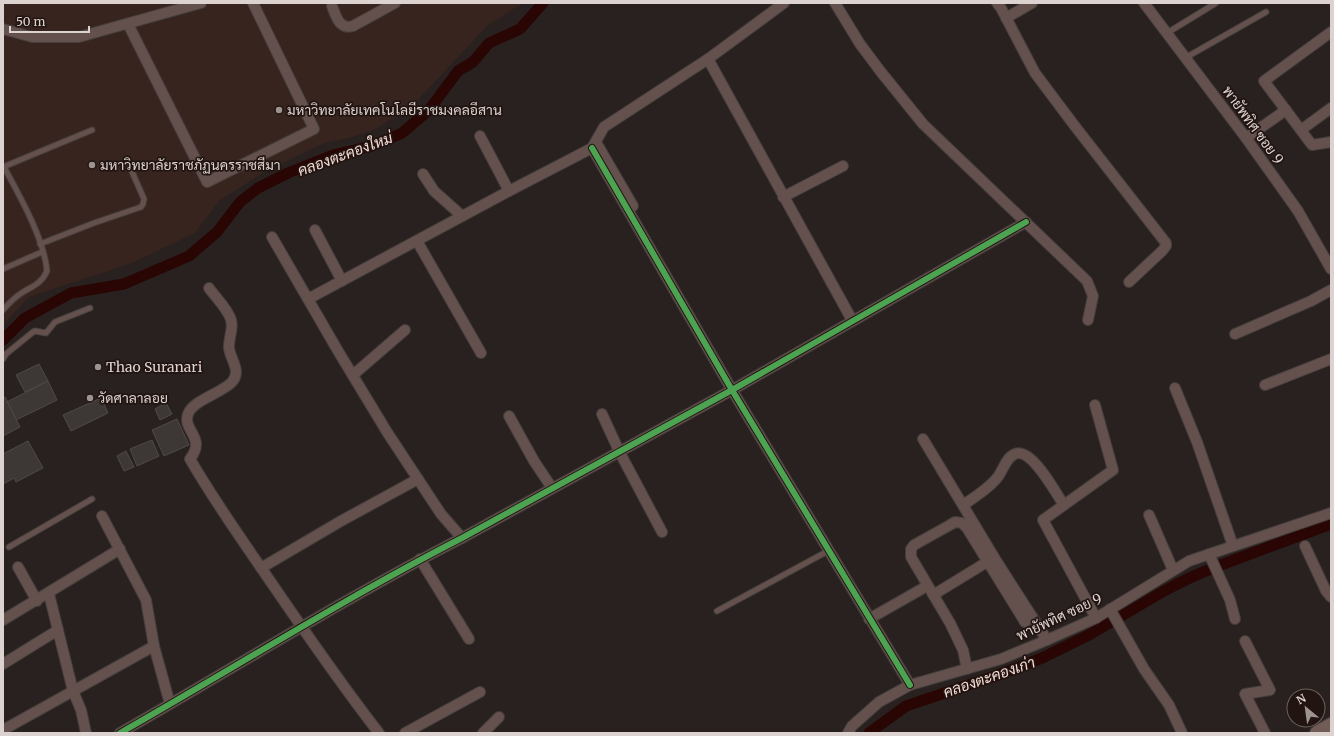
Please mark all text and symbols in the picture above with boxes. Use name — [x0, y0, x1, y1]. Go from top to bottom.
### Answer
scale bar — [10, 8, 89, 34]
text: 50 m — [16, 14, 45, 29]
street label: พายัพทิศ ซอย 9 — [1219, 82, 1287, 168]
place label: มหาวิทยาลัยเทคโนโลยีราชมงคลอีสาน — [287, 101, 502, 119]
marker: มหาวิทยาลัยเทคโนโลยีราชมงคลอีสาน — [274, 105, 284, 115]
water label: คลองตะคองใหม่ — [295, 128, 396, 180]
place label: มหาวิทยาลัยราชภัฏนครราชสีมา — [100, 156, 281, 174]
marker: มหาวิทยาลัยราชภัฏนครราชสีมา — [87, 160, 97, 170]
place label: Thao Suranari — [106, 358, 203, 376]
marker: Thao Suranari — [93, 362, 103, 372]
place label: วัดศาลาลอย — [98, 389, 168, 407]
marker: วัดศาลาลอย — [85, 393, 95, 403]
street label: พายัพทิศ ซอย 9 — [1013, 589, 1105, 645]
water label: คลองตะคองเก่า — [941, 652, 1037, 702]
north arrow — [1286, 688, 1326, 728]
text: N — [1294, 691, 1309, 707]

